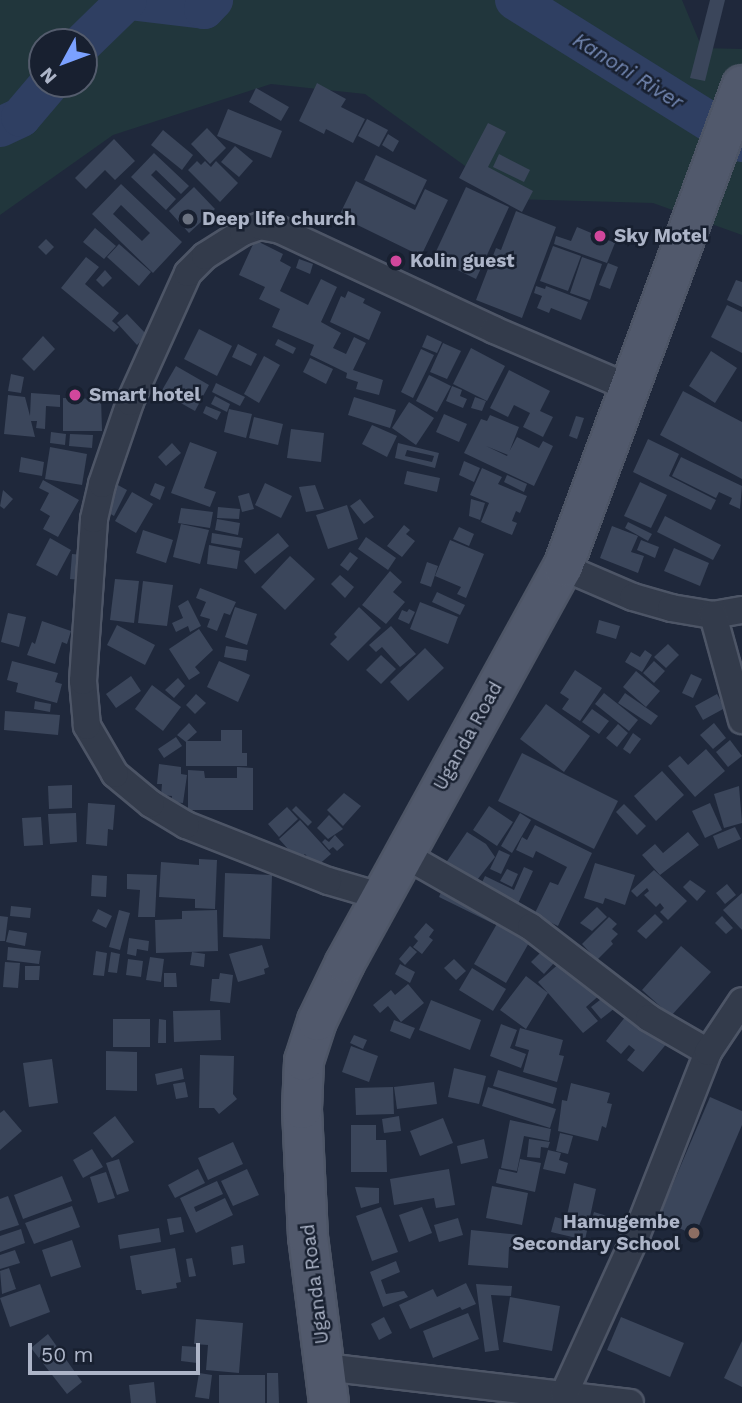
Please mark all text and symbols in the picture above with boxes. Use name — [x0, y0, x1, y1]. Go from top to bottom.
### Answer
water label: Kanoni River — [568, 27, 688, 115]
north arrow — [28, 28, 98, 98]
text: N — [35, 63, 62, 89]
place label: Deep life church — [202, 208, 356, 230]
marker: Deep life church — [180, 211, 196, 227]
place label: Sky Motel — [614, 225, 708, 247]
marker: Sky Motel — [592, 228, 608, 244]
place label: Kolin guest — [410, 250, 515, 272]
marker: Kolin guest — [388, 253, 404, 269]
place label: Smart hotel — [89, 384, 200, 406]
marker: Smart hotel — [67, 387, 83, 403]
street label: Uganda Road — [429, 677, 507, 795]
place label: Hamugembe Secondary School — [512, 1211, 680, 1255]
street label: Uganda Road — [296, 1222, 334, 1346]
marker: Hamugembe Secondary School — [686, 1225, 702, 1241]
scale bar — [32, 1330, 203, 1374]
text: 50 m — [41, 1342, 93, 1367]

